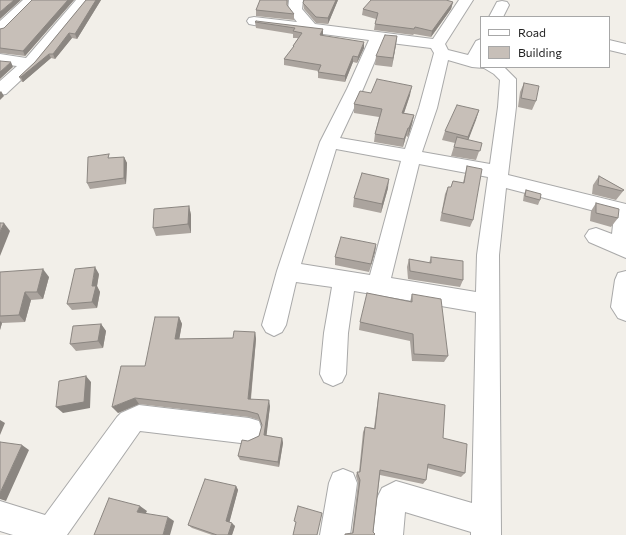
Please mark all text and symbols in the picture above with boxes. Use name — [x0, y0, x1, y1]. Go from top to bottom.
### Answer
legend — [480, 16, 610, 68]
text: Road — [518, 25, 546, 39]
text: Building — [518, 45, 562, 59]

